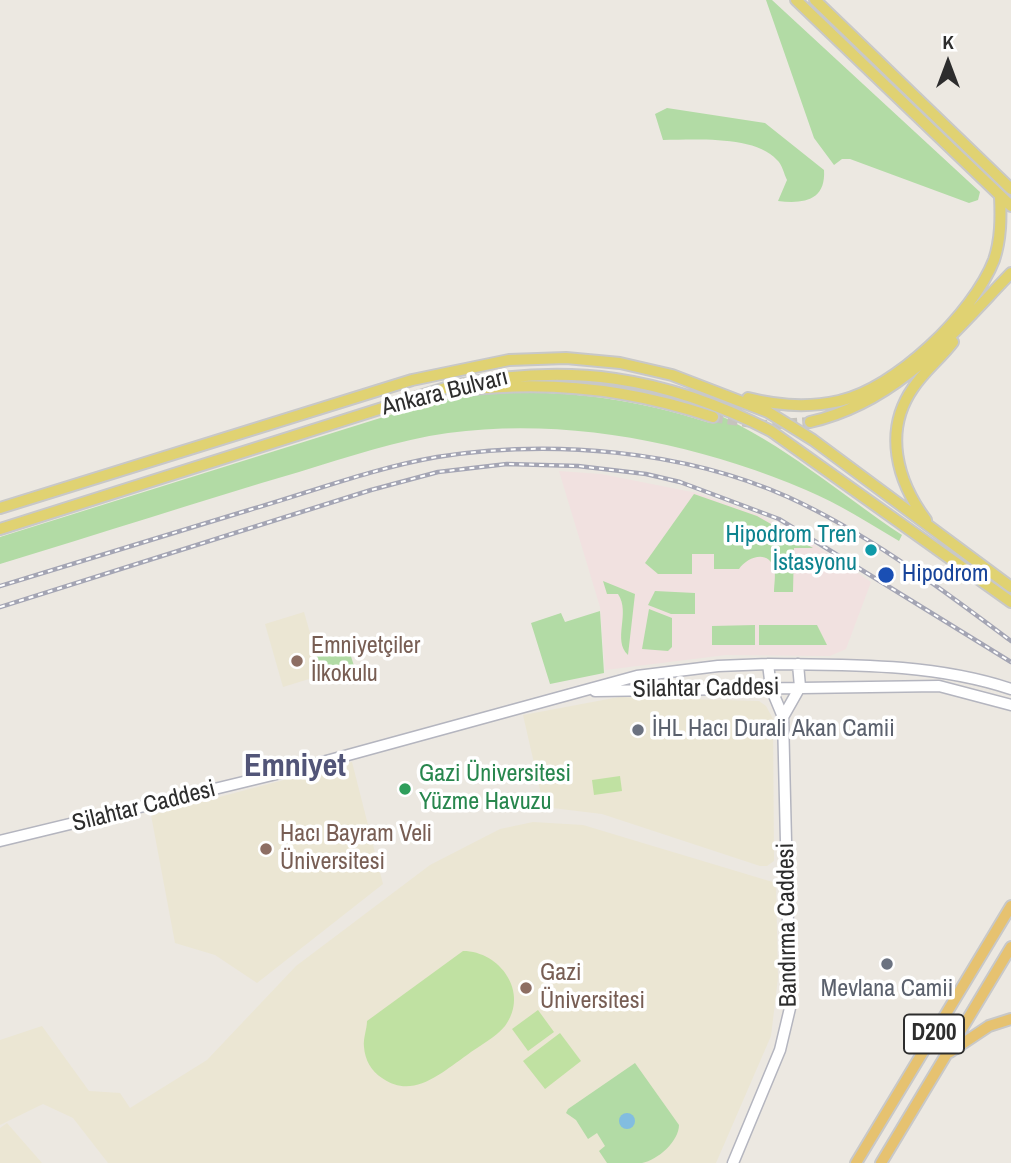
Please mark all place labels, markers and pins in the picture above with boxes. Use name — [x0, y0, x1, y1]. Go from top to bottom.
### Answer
place label: Hipodrom Tren İstasyonu — [725, 522, 857, 578]
marker: Hipodrom Tren İstasyonu — [863, 542, 879, 558]
place label: Hipodrom — [902, 561, 988, 589]
marker: Hipodrom — [876, 565, 896, 585]
place label: Emniyetçiler İlkokulu — [311, 633, 420, 689]
marker: Emniyetçiler İlkokulu — [289, 653, 305, 669]
place label: İHL Hacı Durali Akan Camii — [652, 716, 895, 744]
marker: İHL Hacı Durali Akan Camii — [630, 722, 646, 738]
place label: Gazi Üniversitesi Yüzme Havuzu — [419, 761, 571, 817]
marker: Gazi Üniversitesi Yüzme Havuzu — [397, 781, 413, 797]
place label: Hacı Bayram Veli Üniversitesi — [280, 821, 432, 877]
marker: Hacı Bayram Veli Üniversitesi — [258, 841, 274, 857]
marker: Mevlana Camii — [879, 956, 895, 972]
place label: Gazi Üniversitesi — [540, 960, 645, 1016]
place label: Mevlana Camii — [821, 976, 953, 1004]
marker: Gazi Üniversitesi — [518, 980, 534, 996]

